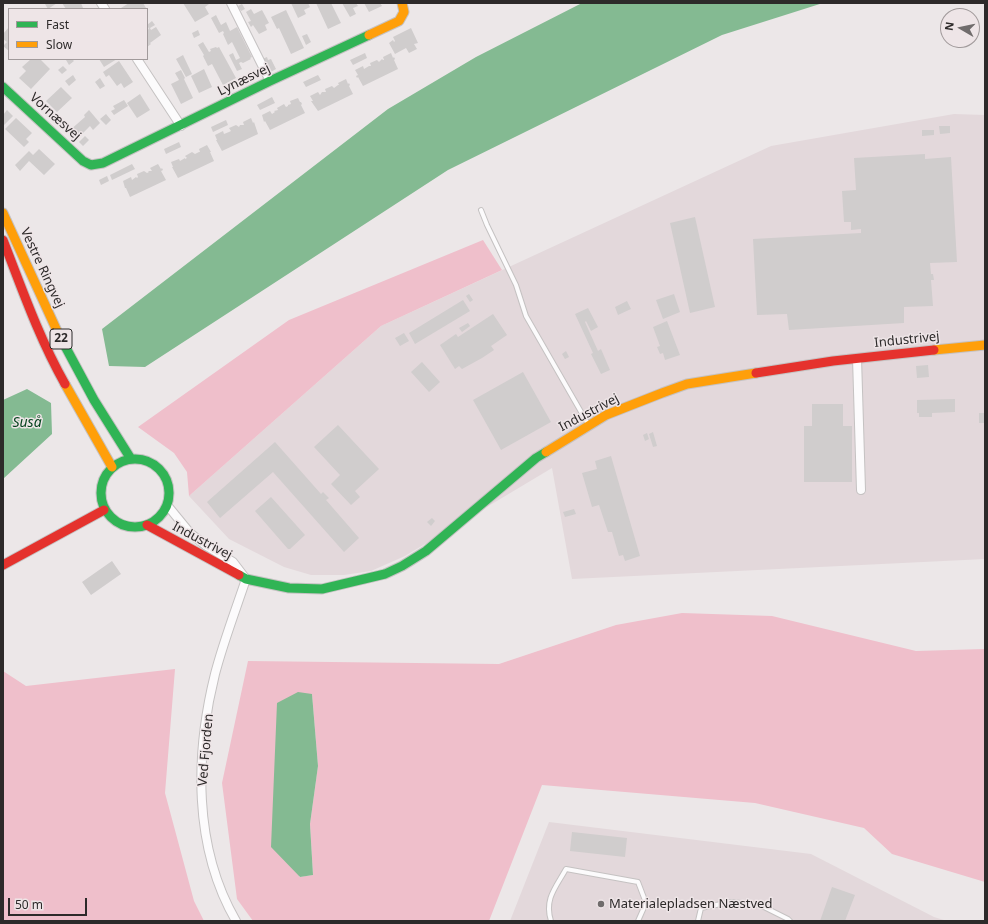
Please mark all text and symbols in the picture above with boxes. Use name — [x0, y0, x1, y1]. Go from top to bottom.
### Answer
legend — [8, 8, 148, 60]
north arrow — [940, 8, 980, 48]
text: Fast — [46, 16, 69, 33]
text: N — [941, 21, 957, 32]
text: Slow — [46, 36, 72, 53]
street label: Lynæsvej — [215, 61, 273, 99]
street label: Vornæsvej — [26, 90, 84, 144]
street label: Vestre Ringvej — [17, 226, 67, 310]
road number: 22 — [50, 329, 72, 349]
street label: Industrivej — [874, 329, 940, 351]
street label: Industrivej — [556, 391, 622, 435]
water label: Suså — [12, 415, 42, 431]
street label: Industrivej — [169, 519, 235, 563]
street label: Ved Fjorden — [195, 713, 217, 787]
scale bar — [10, 890, 89, 916]
text: 50 m — [15, 896, 43, 913]
place label: Materialepladsen Næstved — [609, 896, 772, 912]
marker: Materialepladsen Næstved — [596, 899, 606, 909]

